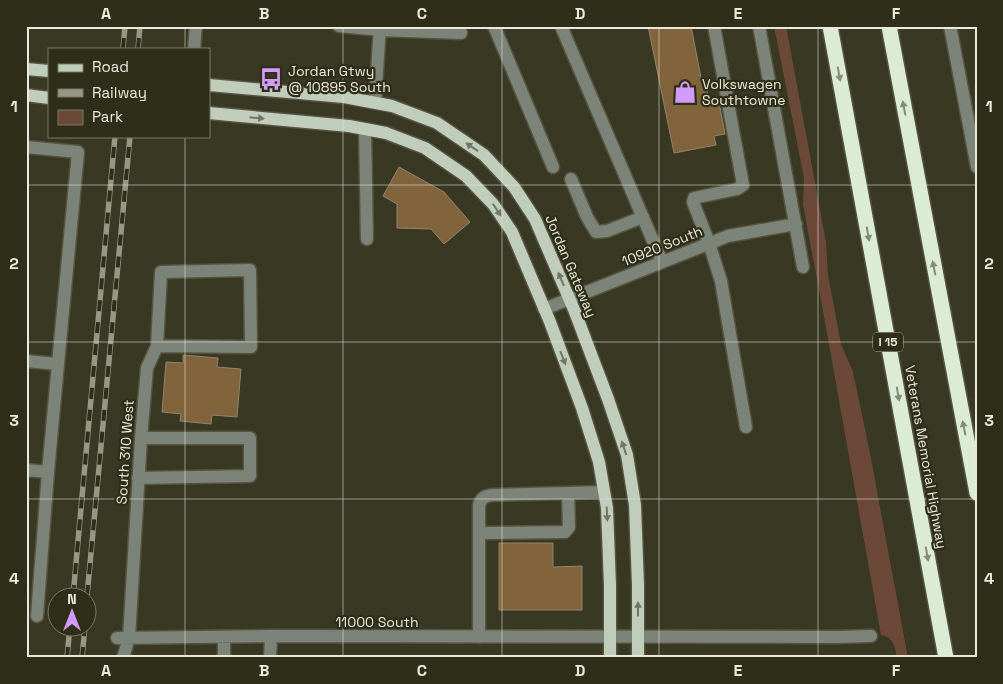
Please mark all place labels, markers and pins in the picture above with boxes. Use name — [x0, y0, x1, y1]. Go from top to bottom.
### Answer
place label: Jordan Gtwy @ 10895 South — [288, 62, 391, 96]
bus stop icon: Jordan Gtwy @ 10895 South — [258, 66, 284, 92]
place label: Volkswagen Southtowne — [702, 75, 785, 109]
shop icon: Volkswagen Southtowne — [672, 79, 698, 105]

